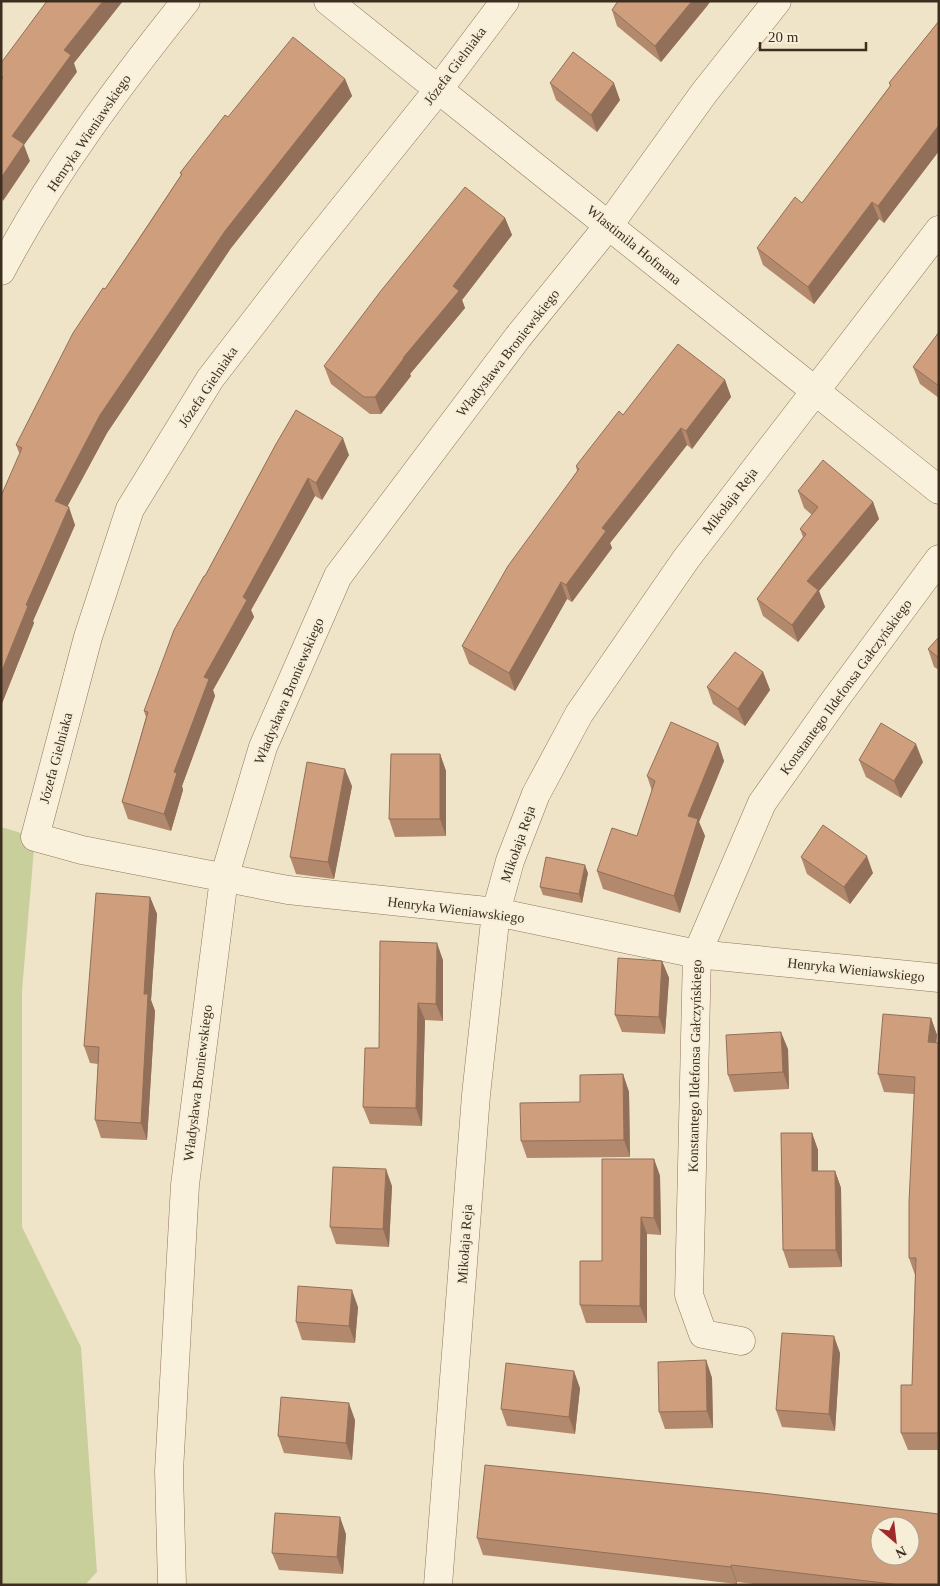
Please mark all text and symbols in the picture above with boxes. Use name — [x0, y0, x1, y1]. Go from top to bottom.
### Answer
scale bar — [760, 20, 866, 52]
street label: Józefa Gielniaka — [421, 23, 490, 108]
text: 20 m — [768, 29, 799, 45]
street label: Henryka Wieniawskiego — [44, 72, 134, 194]
street label: Wlastimila Hofmana — [584, 202, 685, 288]
street label: Władysława Broniewskiego — [454, 286, 562, 420]
street label: Józefa Gielniaka — [176, 343, 241, 430]
street label: Mikołaja Reja — [700, 464, 761, 537]
street label: Konstantego Ildefonsa Gałczyńskiego — [777, 596, 915, 778]
street label: Władysława Broniewskiego — [251, 616, 327, 766]
street label: Józefa Gielniaka — [37, 710, 76, 805]
street label: Mikołaja Reja — [498, 803, 538, 884]
street label: Henryka Wieniawskiego — [387, 894, 525, 926]
street label: Henryka Wieniawskiego — [787, 955, 925, 985]
street label: Konstantego Ildefonsa Gałczyńskiego — [686, 959, 704, 1173]
street label: Władysława Broniewskiego — [181, 1004, 215, 1162]
street label: Mikołaja Reja — [455, 1203, 475, 1284]
north arrow — [870, 1516, 920, 1566]
text: N — [893, 1543, 909, 1561]

